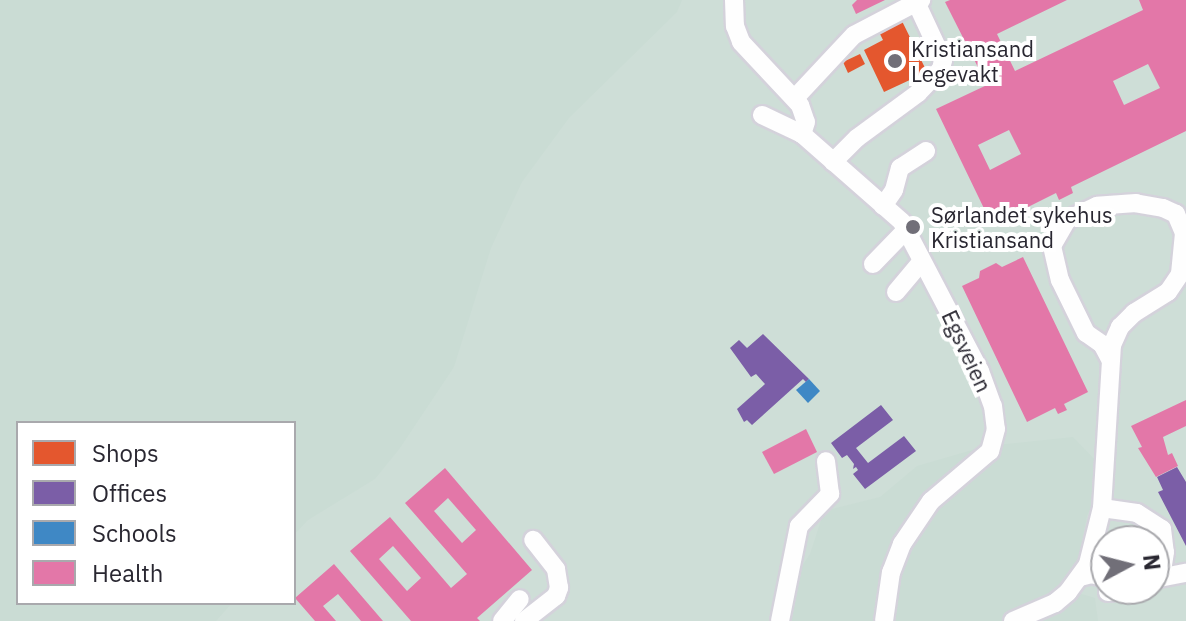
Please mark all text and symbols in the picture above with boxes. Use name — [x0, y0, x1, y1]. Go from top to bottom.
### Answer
place label: Kristiansand Legevakt — [911, 35, 1034, 86]
marker: Kristiansand Legevakt — [886, 52, 904, 70]
place label: Sørlandet sykehus Kristiansand — [931, 201, 1113, 252]
marker: Sørlandet sykehus Kristiansand — [902, 216, 924, 238]
street label: Egsveien — [937, 306, 997, 396]
legend — [16, 421, 296, 605]
text: Shops — [92, 437, 159, 469]
text: Offices — [92, 477, 167, 509]
text: Schools — [92, 517, 177, 549]
north arrow — [1090, 525, 1170, 605]
text: N — [1137, 553, 1168, 572]
text: Health — [92, 557, 163, 589]

